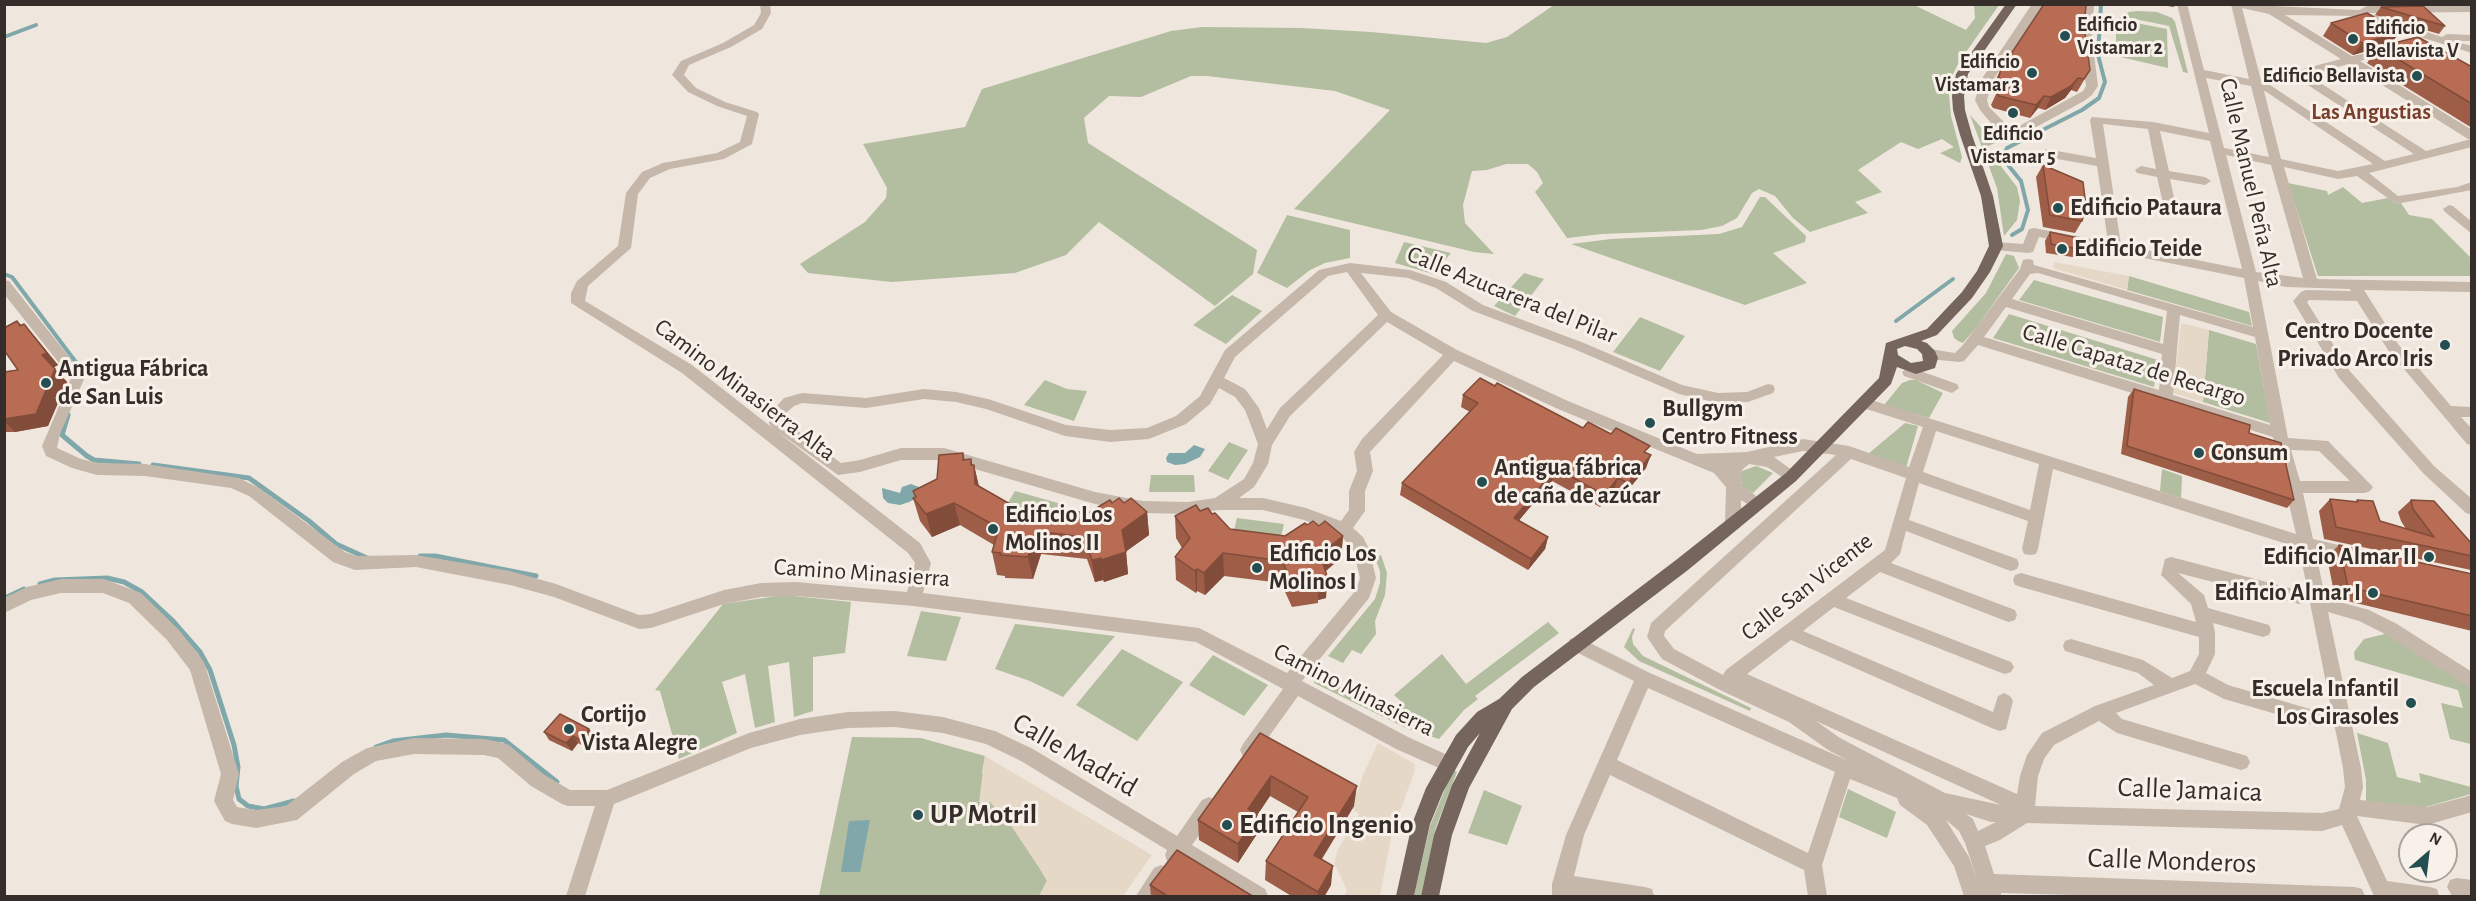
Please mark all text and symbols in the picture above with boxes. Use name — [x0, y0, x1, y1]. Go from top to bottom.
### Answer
place label: Edificio Vistamar 2 — [2077, 13, 2163, 60]
place label: Edificio Bellavista V — [2365, 16, 2459, 63]
marker: Edificio Vistamar 2 — [2058, 29, 2072, 43]
marker: Edificio Bellavista V — [2346, 32, 2360, 46]
place label: Edificio Vistamar 3 — [1935, 50, 2020, 97]
place label: Edificio Bellavista — [2263, 64, 2405, 88]
marker: Edificio Vistamar 3 — [2025, 66, 2039, 80]
marker: Edificio Bellavista — [2410, 69, 2424, 83]
street label: Calle Manuel Peña Alta — [2213, 75, 2289, 291]
district label: Las Angustias — [2311, 99, 2431, 125]
marker: Edificio Vistamar 5 — [2006, 106, 2020, 120]
place label: Edificio Vistamar 5 — [1970, 122, 2056, 169]
place label: Edificio Pataura — [2070, 194, 2222, 222]
marker: Edificio Pataura — [2051, 201, 2065, 215]
place label: Edificio Teide — [2074, 235, 2202, 263]
street label: Calle Azucarera del Pilar — [1403, 240, 1621, 350]
marker: Edificio Teide — [2055, 242, 2069, 256]
street label: Camino Minasierra Alta — [649, 313, 841, 467]
street label: Calle Capataz de Recargo — [2019, 317, 2249, 413]
place label: Centro Docente Privado Arco Iris — [2277, 317, 2433, 373]
marker: Centro Docente Privado Arco Iris — [2438, 338, 2452, 352]
place label: Antigua Fábrica de San Luis — [58, 355, 208, 411]
marker: Antigua Fábrica de San Luis — [39, 376, 53, 390]
place label: Bullgym Centro Fitness — [1662, 395, 1798, 451]
marker: Bullgym Centro Fitness — [1643, 416, 1657, 430]
place label: Consum — [2211, 439, 2288, 467]
marker: Consum — [2192, 446, 2206, 460]
place label: Antigua fábrica de caña de azúcar — [1494, 454, 1660, 510]
marker: Antigua fábrica de caña de azúcar — [1475, 475, 1489, 489]
place label: Edificio Los Molinos II — [1005, 501, 1112, 557]
marker: Edificio Los Molinos II — [986, 522, 1000, 536]
street label: Calle San Vicente — [1736, 527, 1878, 647]
place label: Edificio Los Molinos I — [1269, 540, 1376, 596]
place label: Edificio Almar II — [2263, 543, 2417, 571]
marker: Edificio Almar II — [2422, 550, 2436, 564]
street label: Camino Minasierra — [773, 552, 951, 594]
marker: Edificio Los Molinos I — [1250, 561, 1264, 575]
place label: Edificio Almar I — [2214, 579, 2361, 607]
marker: Edificio Almar I — [2366, 586, 2380, 600]
street label: Camino Minasierra — [1269, 637, 1439, 743]
place label: Escuela Infantil Los Girasoles — [2251, 675, 2399, 731]
marker: Escuela Infantil Los Girasoles — [2404, 696, 2418, 710]
place label: Cortijo Vista Alegre — [581, 701, 698, 757]
street label: Calle Madrid — [1007, 706, 1143, 804]
marker: Cortijo Vista Alegre — [562, 722, 576, 736]
street label: Calle Jamaica — [2117, 771, 2263, 809]
place label: UP Motril — [930, 798, 1037, 832]
marker: UP Motril — [911, 808, 925, 822]
place label: Edificio Ingenio — [1239, 808, 1414, 842]
marker: Edificio Ingenio — [1220, 818, 1234, 832]
north arrow — [2398, 823, 2458, 883]
text: N — [2427, 829, 2444, 849]
street label: Calle Monderos — [2087, 841, 2257, 881]

